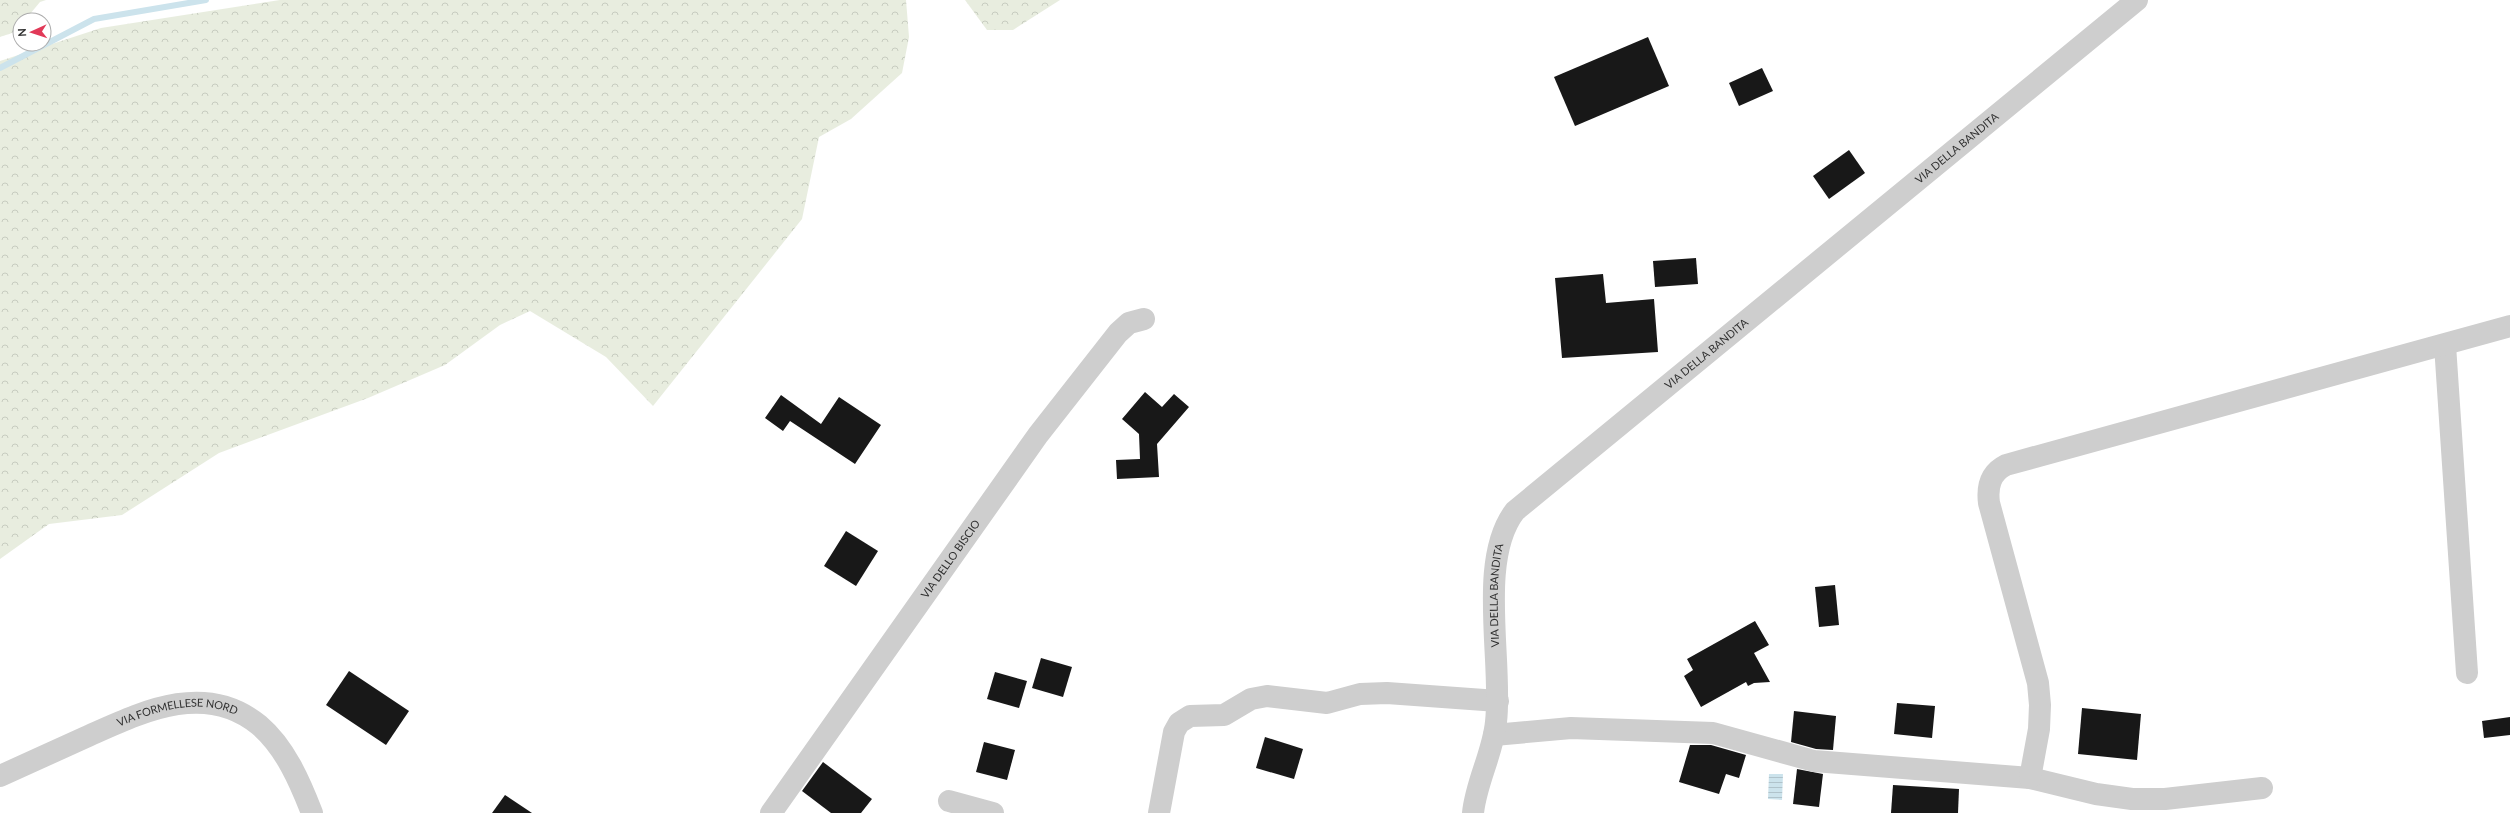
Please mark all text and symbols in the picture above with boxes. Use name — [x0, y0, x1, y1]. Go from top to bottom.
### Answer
north arrow — [12, 12, 52, 52]
text: N — [15, 28, 28, 37]
street label: VIA DELLA BANDITA — [1912, 109, 2001, 186]
street label: VIA DELLA BANDITA — [1662, 315, 1751, 391]
street label: VIA DELLO BISCIO — [918, 517, 982, 601]
street label: VIA DELLA BANDITA — [1487, 541, 1506, 648]
street label: VIA FORMELLESE NORD — [115, 696, 240, 729]

